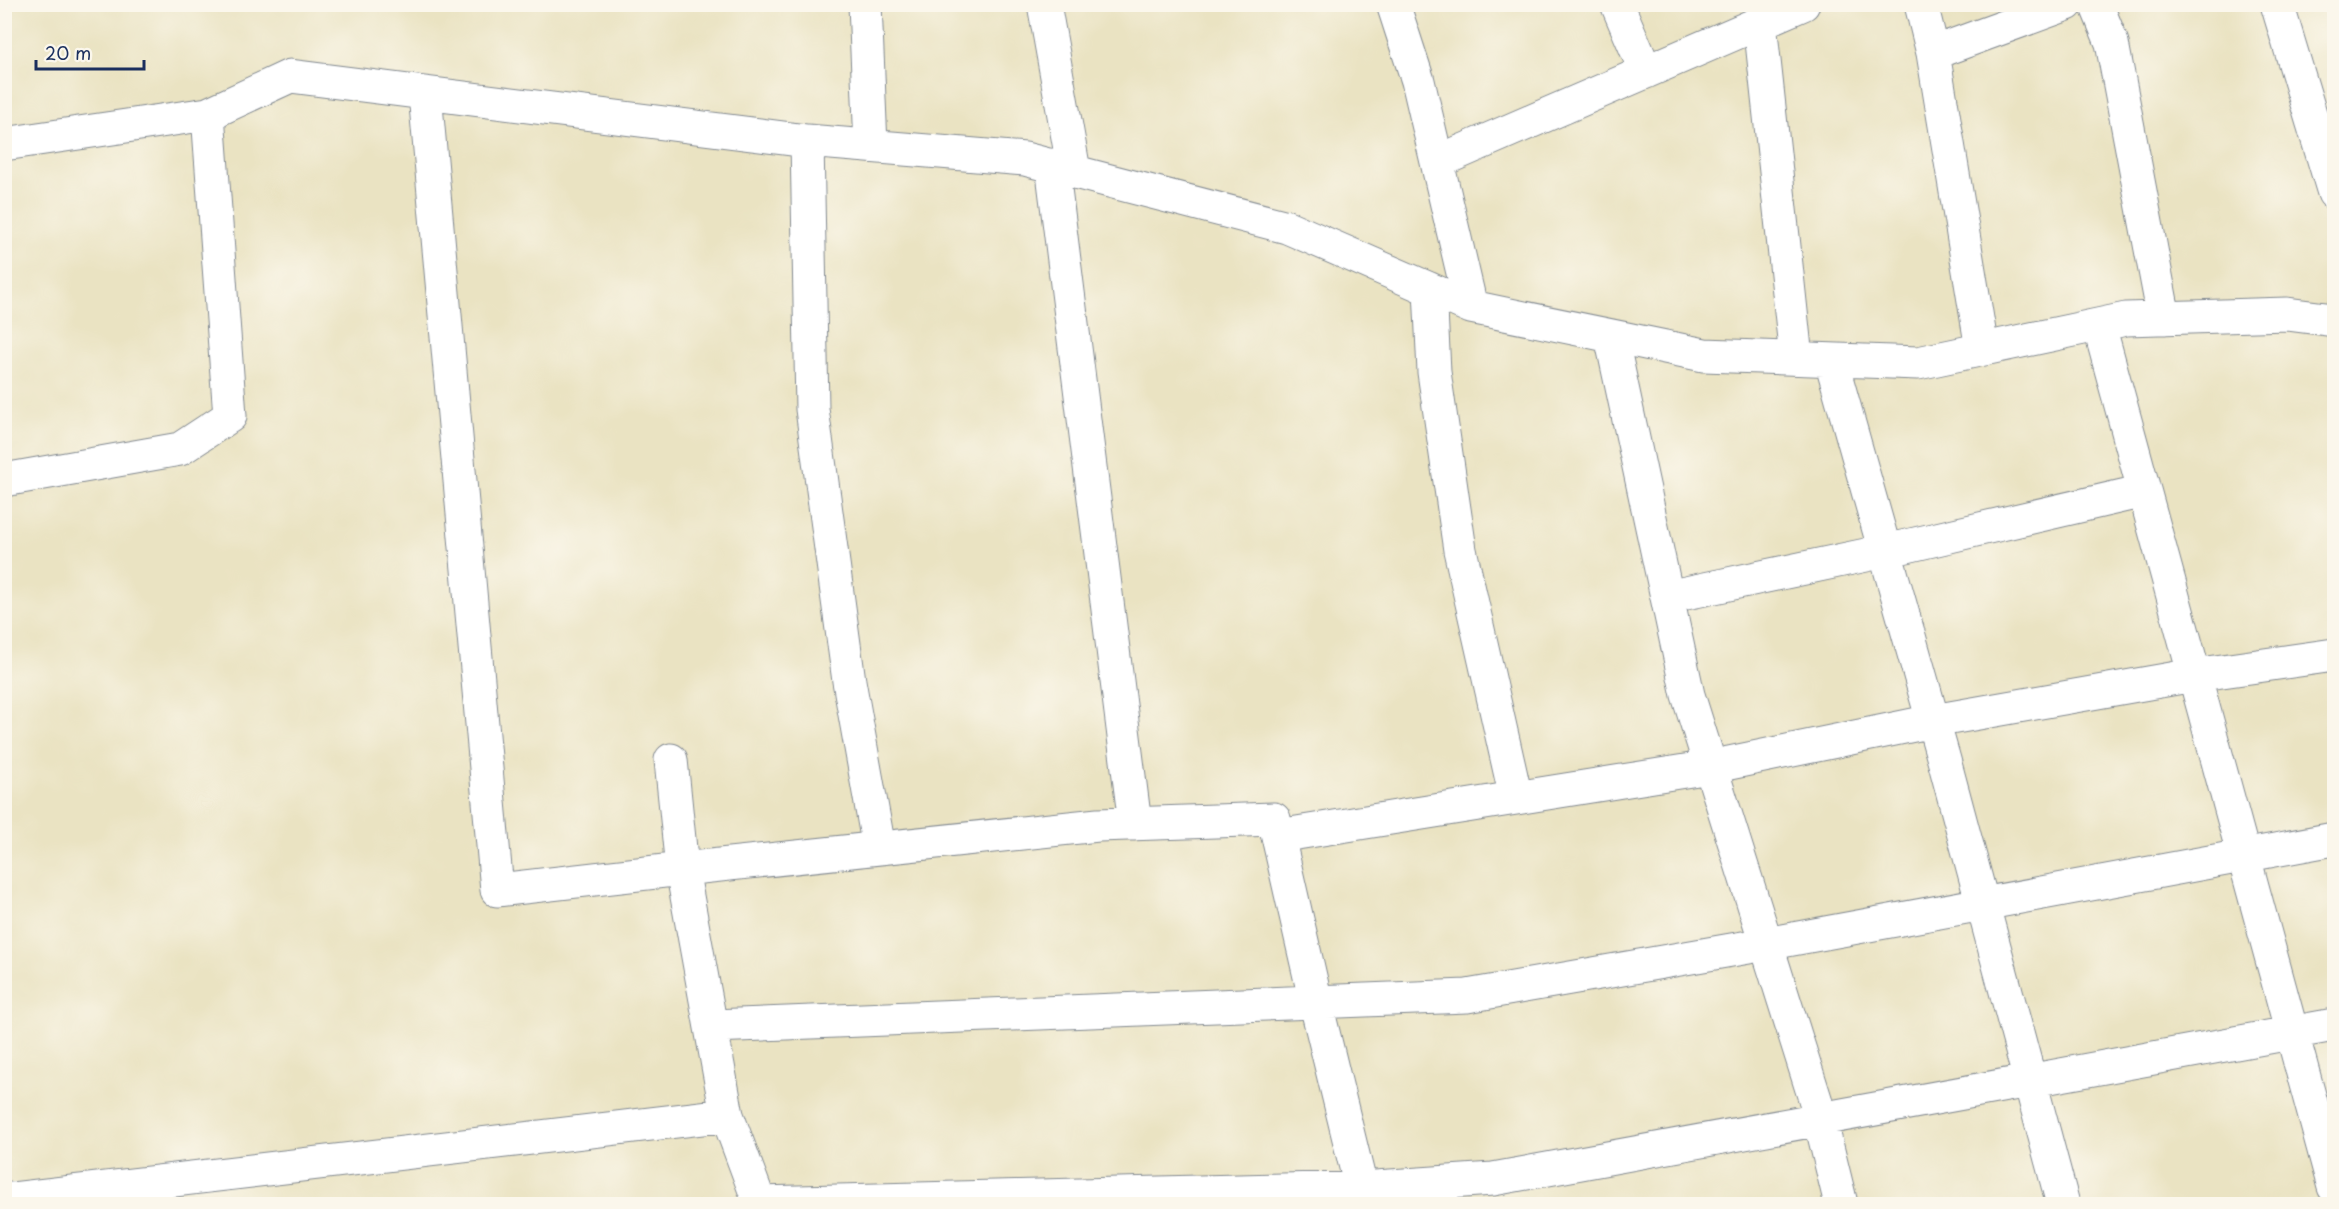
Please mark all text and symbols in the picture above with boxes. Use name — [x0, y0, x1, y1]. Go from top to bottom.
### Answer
scale bar — [36, 33, 144, 71]
text: 20 m — [45, 39, 91, 66]

